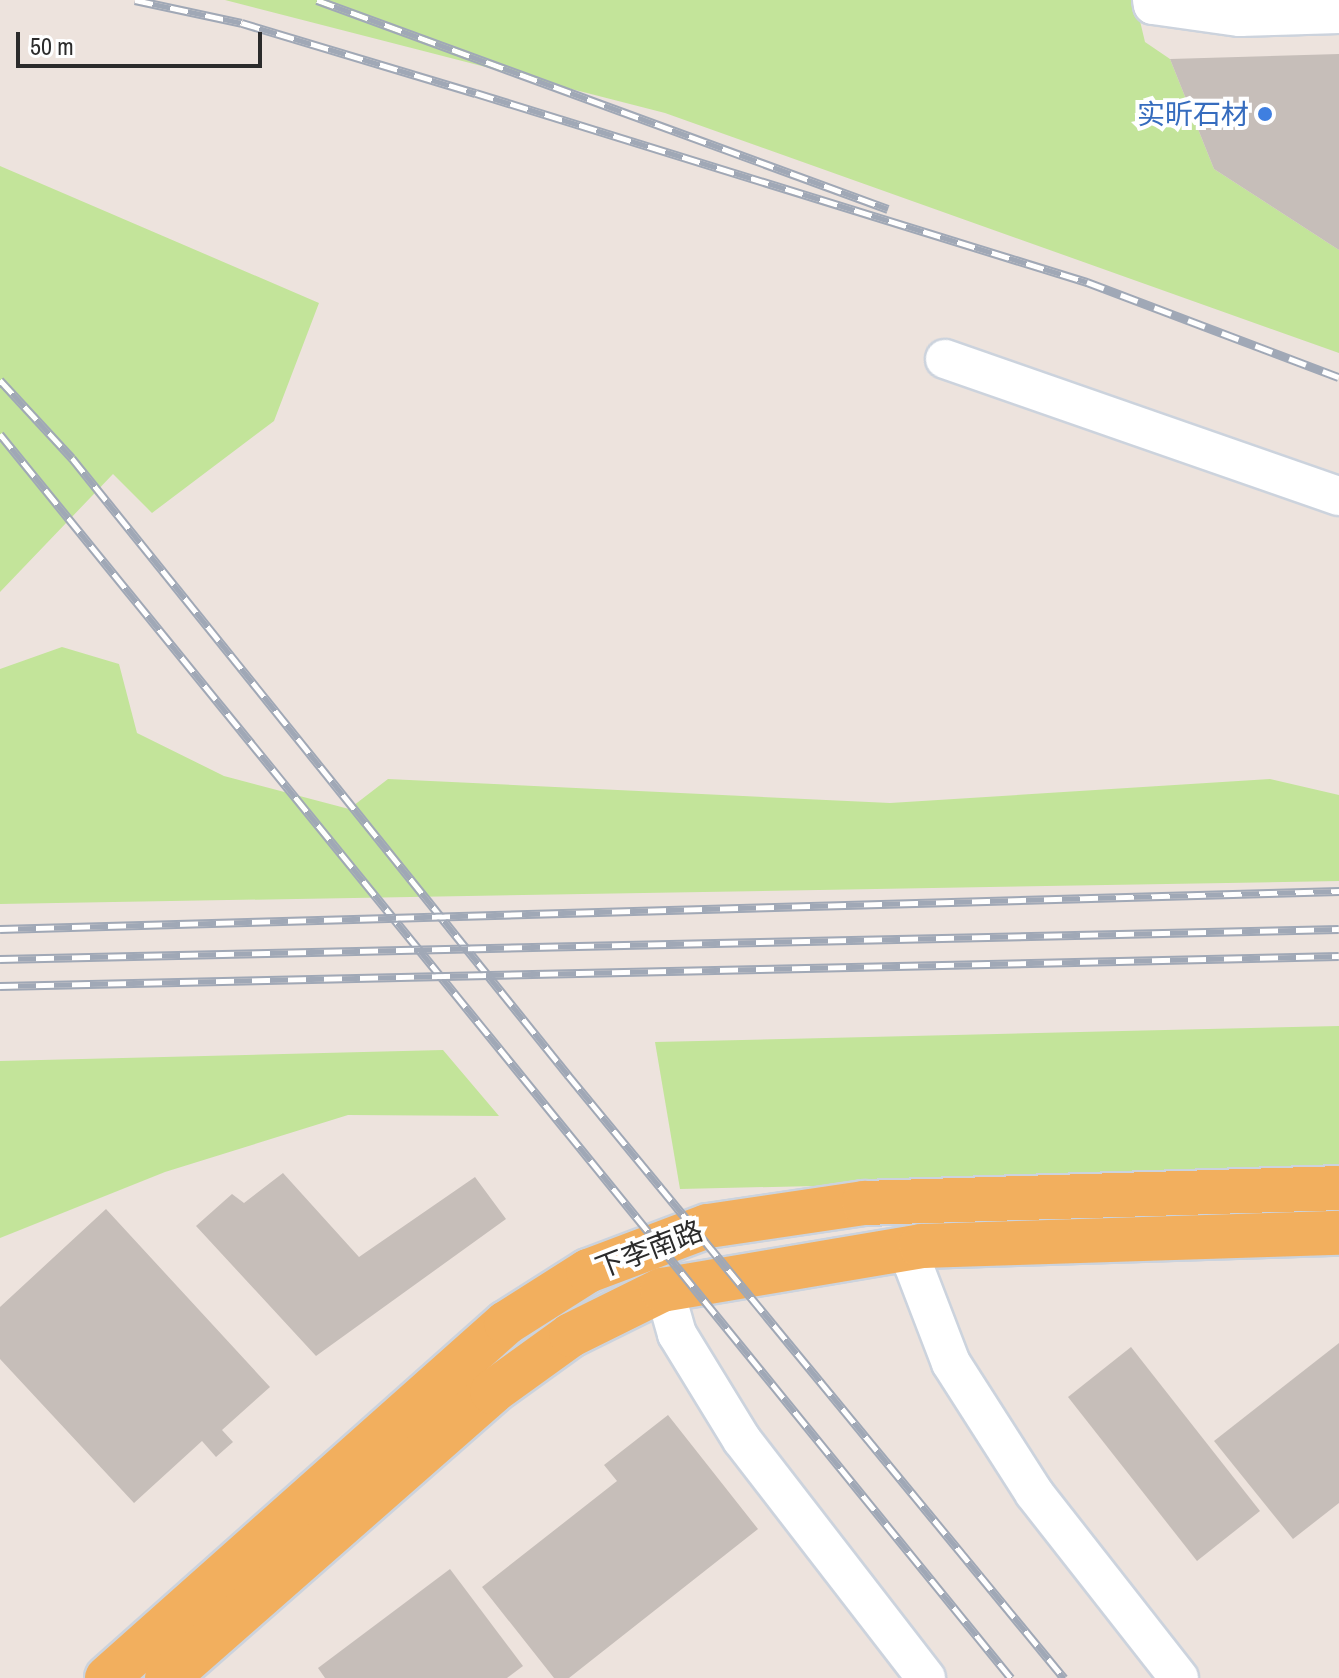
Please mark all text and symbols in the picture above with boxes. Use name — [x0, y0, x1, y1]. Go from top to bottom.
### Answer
scale bar — [20, 16, 266, 66]
text: 50 m — [30, 30, 74, 62]
place label: 实昕石材 — [1137, 97, 1249, 131]
marker: 实昕石材 — [1256, 105, 1274, 123]
street label: 下李南路 — [591, 1213, 707, 1285]

